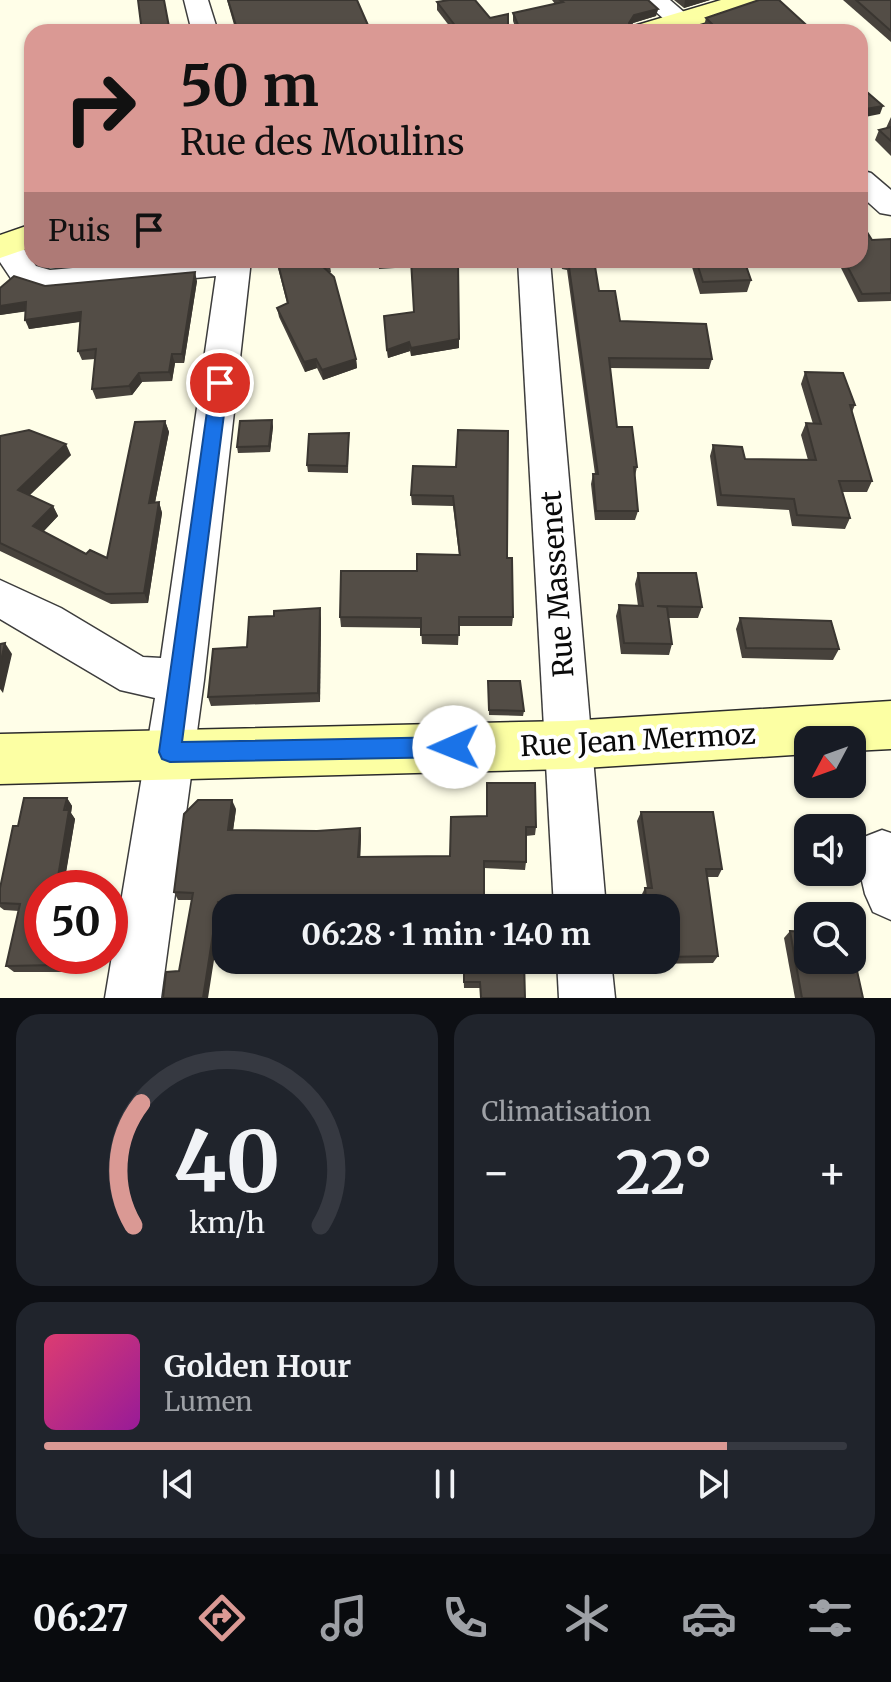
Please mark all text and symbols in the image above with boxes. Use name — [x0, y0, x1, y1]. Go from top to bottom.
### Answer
text: 50 m — [180, 51, 319, 121]
icon: right — [48, 56, 152, 160]
text: Rue des Moulins — [180, 120, 465, 165]
icon: arrive — [127, 208, 171, 252]
text: Puis — [48, 211, 111, 249]
pin — [186, 349, 254, 417]
icon: arrive — [198, 361, 242, 405]
street label: Rue Massenet — [533, 489, 581, 678]
position arrow — [412, 705, 496, 789]
street label: Rue Jean Mermoz — [519, 716, 757, 764]
north arrow — [794, 726, 866, 798]
map controls — [794, 726, 866, 974]
button: sound — [794, 814, 866, 886]
speed limit sign: 50 — [24, 870, 128, 974]
button: search — [794, 902, 866, 974]
text: 06:28 · 1 min · 140 m — [301, 915, 591, 953]
text: Climatisation — [482, 1095, 651, 1128]
text: 40 — [173, 1110, 280, 1215]
text: 22° — [616, 1135, 713, 1210]
text: − — [482, 1145, 511, 1200]
text: + — [818, 1145, 847, 1200]
text: km/h — [189, 1205, 265, 1241]
text: Golden Hour — [164, 1347, 351, 1385]
text: Lumen — [164, 1385, 253, 1418]
icon: previous — [156, 1462, 200, 1506]
icon: pause — [423, 1462, 467, 1506]
icon: next — [691, 1462, 735, 1506]
icon: directions — [194, 1590, 250, 1646]
icon: music — [316, 1590, 372, 1646]
icon: phone — [437, 1590, 493, 1646]
icon: climate — [559, 1590, 615, 1646]
icon: car — [681, 1590, 737, 1646]
icon: filters — [802, 1590, 858, 1646]
text: 06:27 — [33, 1596, 128, 1641]

